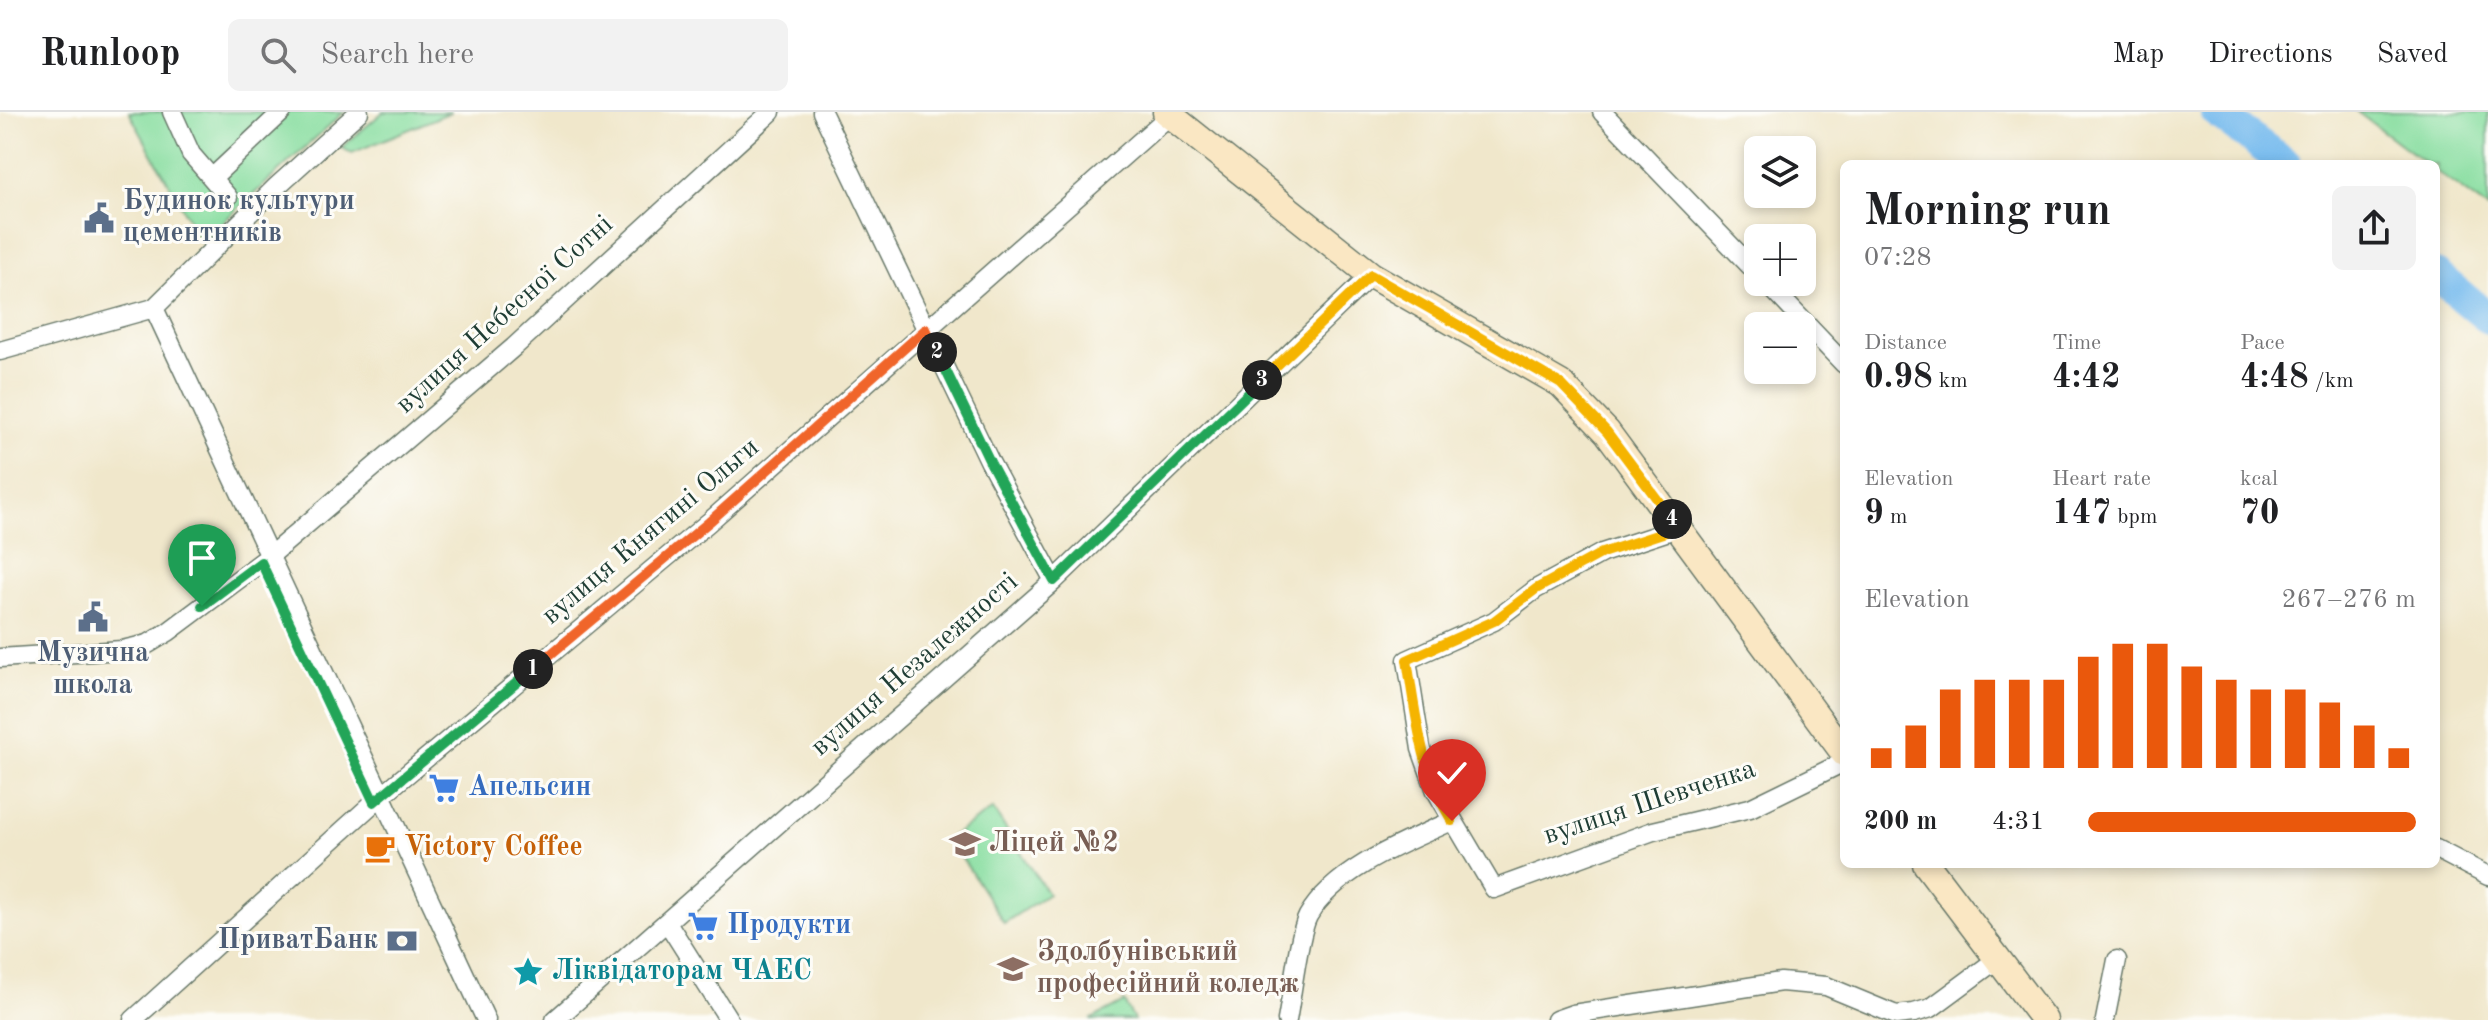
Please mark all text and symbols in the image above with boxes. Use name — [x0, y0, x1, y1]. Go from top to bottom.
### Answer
search box — [228, 19, 788, 91]
icon: search — [256, 33, 300, 77]
text: Runloop — [40, 36, 180, 74]
text: Search here — [320, 40, 474, 70]
text: Map — [2112, 41, 2164, 69]
text: Directions — [2208, 41, 2333, 69]
text: Saved — [2377, 41, 2448, 69]
map controls — [1744, 136, 1816, 384]
button: layers — [1744, 136, 1816, 208]
button: share — [2332, 186, 2416, 270]
place label: Будинок культури цементників — [123, 188, 355, 248]
text: Morning run — [1864, 190, 2111, 234]
public building icon: Будинок культури цементників — [82, 201, 116, 235]
street label: вулиця Небесної Сотні — [391, 210, 619, 420]
button: + — [1744, 224, 1816, 296]
text: 07:28 — [1864, 245, 1932, 271]
button: − — [1744, 312, 1816, 384]
pin: 2 — [917, 332, 957, 372]
text: Distance — [1864, 332, 1947, 354]
text: Time — [2052, 332, 2101, 354]
text: Pace — [2240, 332, 2285, 354]
text: 2 — [931, 341, 943, 363]
pin: 3 — [1242, 360, 1282, 400]
text: 0.98 — [1864, 361, 1933, 395]
text: 4:42 — [2052, 361, 2121, 395]
text: 4:48 — [2240, 361, 2309, 395]
text: 3 — [1256, 369, 1268, 391]
text: km — [1933, 370, 1968, 392]
text: /km — [2309, 370, 2354, 392]
street label: вулиця Княгині Ольги — [537, 433, 765, 631]
text: Elevation — [1864, 468, 1954, 490]
text: Heart rate — [2052, 468, 2151, 490]
text: kcal — [2240, 468, 2278, 490]
text: 9 — [1864, 497, 1884, 531]
text: 147 — [2052, 497, 2111, 531]
text: 70 — [2240, 497, 2279, 531]
pin: 4 — [1652, 499, 1692, 539]
text: m — [1884, 506, 1907, 528]
text: bpm — [2111, 506, 2157, 528]
text: 4 — [1666, 508, 1678, 530]
pin — [168, 524, 236, 606]
icon: arrive — [180, 536, 224, 580]
street label: вулиця Незалежності — [806, 568, 1024, 762]
text: Elevation — [1864, 587, 1970, 613]
text: 267–276 m — [2281, 587, 2416, 613]
public building icon: Музична школа — [76, 600, 110, 634]
place label: Музична школа — [37, 640, 149, 700]
pin: 1 — [513, 649, 553, 689]
text: 1 — [527, 658, 539, 680]
pin — [1418, 739, 1486, 821]
icon: check — [1430, 751, 1474, 795]
street label: вулиця Шевченка — [1541, 755, 1760, 850]
supermarket icon: Апельсин — [427, 771, 461, 805]
place label: Апельсин — [468, 774, 591, 802]
text: 200 m — [1864, 809, 1937, 835]
text: 4:31 — [1992, 809, 2045, 835]
school or university icon: Ліцей №2 — [948, 827, 982, 861]
place label: Ліцей №2 — [989, 829, 1119, 858]
cafe icon: Victory Coffee — [363, 831, 397, 865]
place label: Victory Coffee — [404, 834, 583, 862]
supermarket icon: Продукти — [686, 909, 720, 943]
place label: Продукти — [727, 912, 851, 940]
bank icon: ПриватБанк — [385, 924, 419, 958]
place label: ПриватБанк — [218, 927, 378, 955]
place label: Здолбунівський професійний коледж — [1037, 938, 1299, 999]
school or university icon: Здолбунівський професійний коледж — [996, 952, 1030, 986]
place icon: Ліквідаторам ЧАЕС — [511, 955, 545, 989]
place label: Ліквідаторам ЧАЕС — [552, 957, 812, 986]

